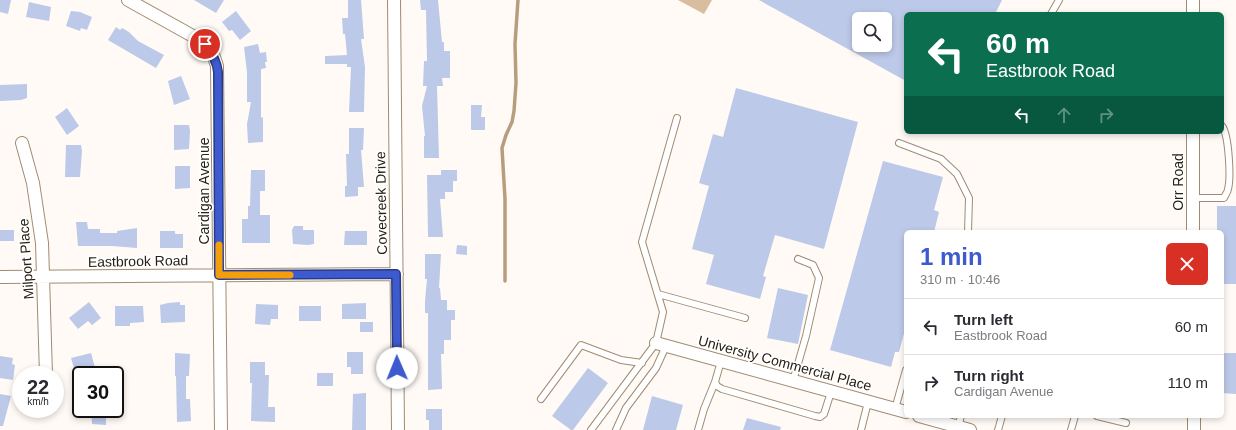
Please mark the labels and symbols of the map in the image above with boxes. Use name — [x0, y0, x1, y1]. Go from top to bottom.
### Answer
pin — [188, 27, 222, 61]
street label: Cardigan Avenue — [196, 137, 212, 245]
street label: Covecreek Drive — [372, 151, 390, 255]
street label: Orr Road — [1170, 153, 1186, 211]
street label: Milport Place — [15, 218, 37, 300]
street label: Eastbrook Road — [88, 252, 188, 270]
street label: University Commercial Place — [697, 332, 874, 394]
position arrow — [376, 347, 418, 389]
speed limit sign: 30 — [72, 366, 124, 418]

